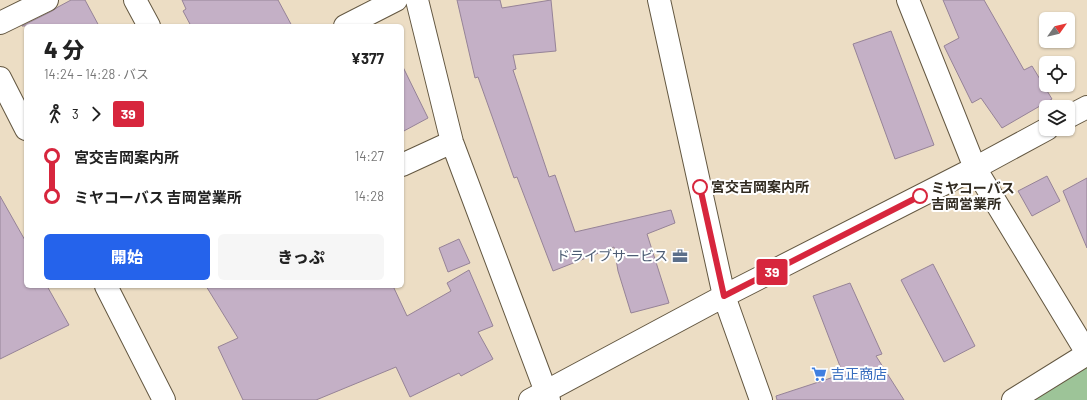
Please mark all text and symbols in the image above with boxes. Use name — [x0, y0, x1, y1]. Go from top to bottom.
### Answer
north arrow — [1039, 12, 1075, 48]
map controls — [1039, 12, 1075, 136]
text: 4 分 — [44, 36, 84, 62]
text: ¥377 — [351, 49, 384, 67]
button: locate — [1039, 56, 1075, 92]
text: 14:24 – 14:28 · バス — [44, 66, 149, 82]
button: layers — [1039, 100, 1075, 136]
icon: walk — [44, 103, 66, 125]
icon: forward — [85, 103, 107, 125]
text: 39 — [121, 105, 136, 122]
text: 3 — [72, 106, 79, 122]
text: 宮交吉岡案内所 — [74, 148, 179, 166]
text: 14:27 — [355, 148, 384, 164]
place label: 宮交吉岡案内所 — [711, 178, 809, 195]
marker: 宮交吉岡案内所 — [692, 179, 708, 195]
place label: ミヤコーバス 吉岡営業所 — [931, 179, 1015, 212]
text: ミヤコーバス 吉岡営業所 — [74, 188, 242, 206]
text: 14:28 — [354, 188, 384, 204]
marker: ミヤコーバス 吉岡営業所 — [912, 188, 928, 204]
button: 開始 — [44, 234, 210, 280]
button: きっぷ — [218, 234, 384, 280]
place label: ドライブサービス — [556, 247, 668, 264]
office icon: ドライブサービス — [671, 247, 689, 265]
line badge: 39 — [754, 259, 790, 285]
text: 39 — [765, 263, 780, 280]
supermarket icon: 吉正商店 — [810, 365, 828, 383]
place label: 吉正商店 — [831, 365, 887, 382]

